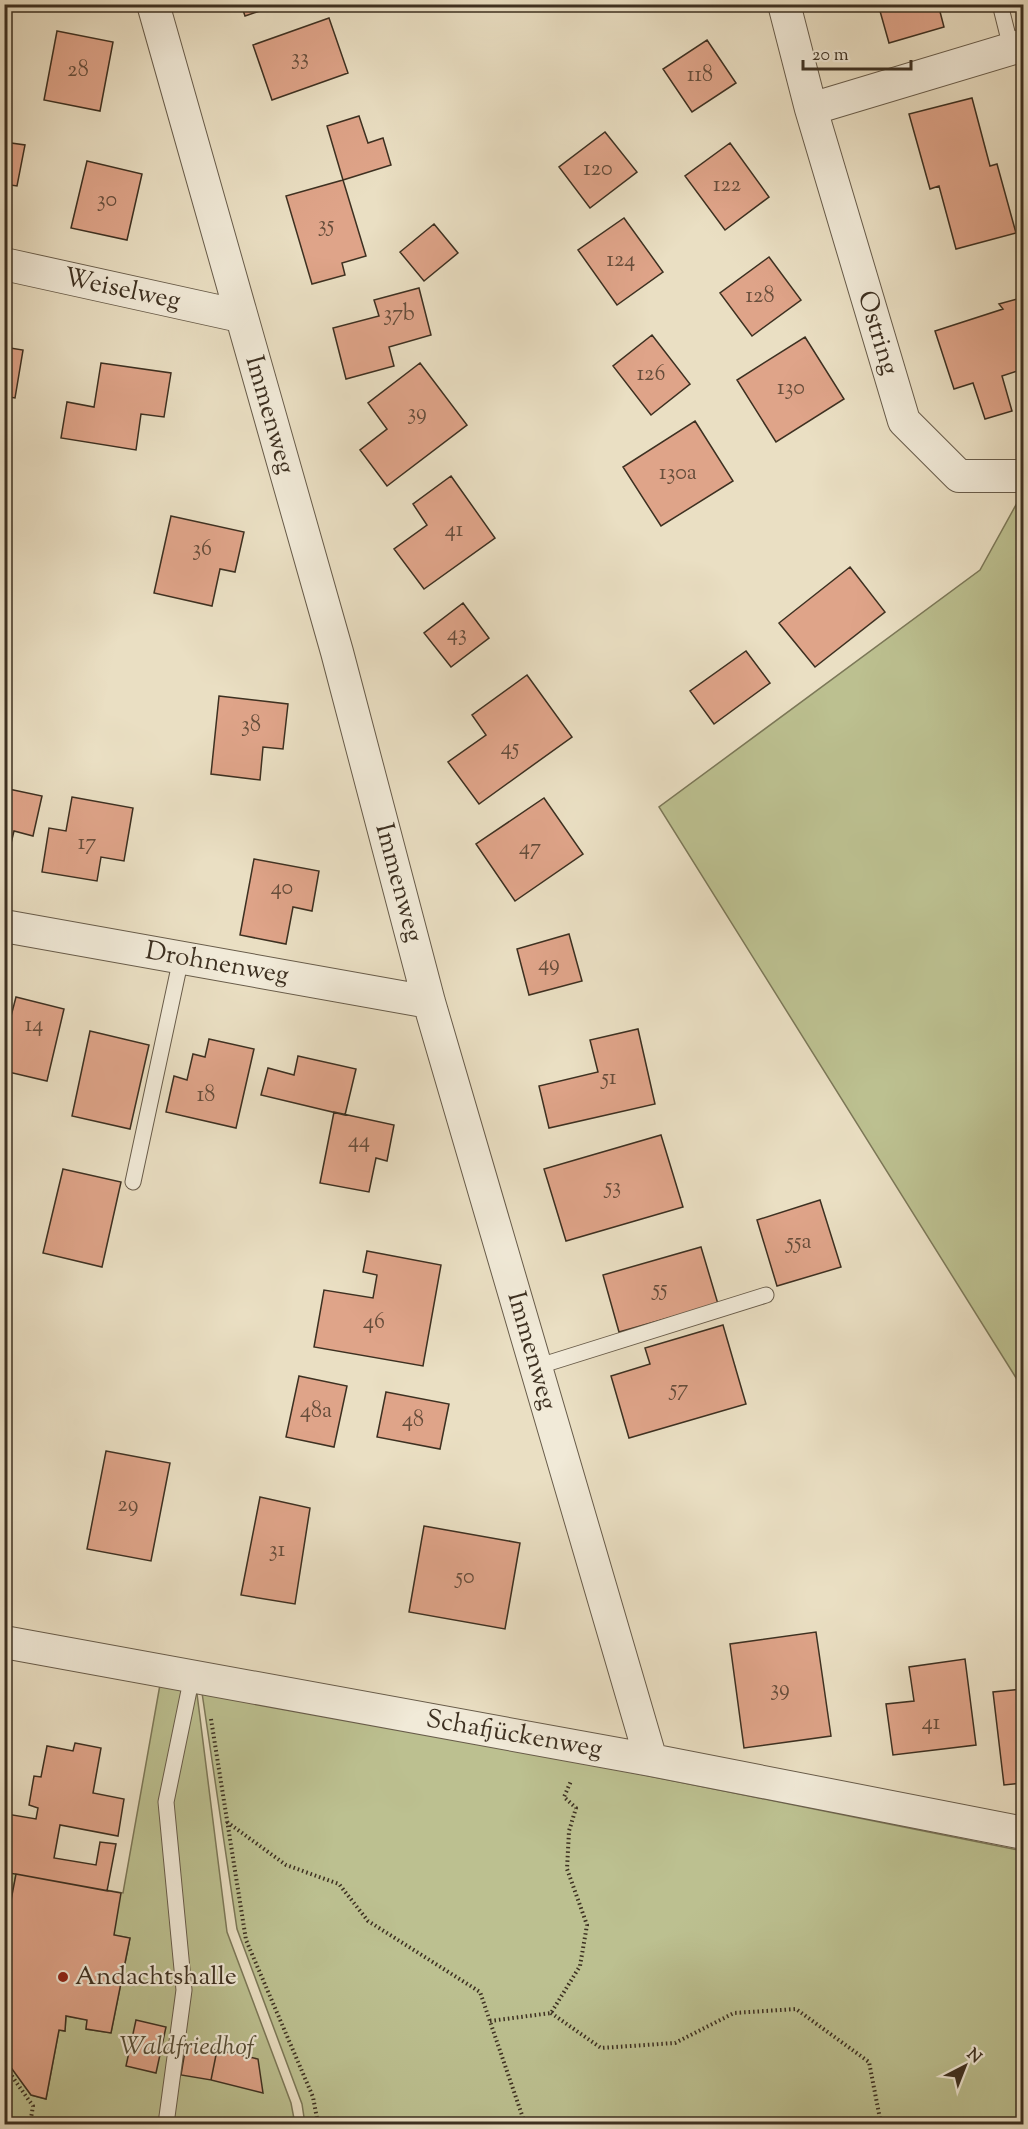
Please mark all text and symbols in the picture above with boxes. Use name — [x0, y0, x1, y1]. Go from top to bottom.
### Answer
scale bar — [803, 33, 911, 71]
house number: 33 — [291, 43, 309, 75]
text: 20 m — [812, 43, 849, 69]
house number: 28 — [67, 55, 89, 87]
house number: 118 — [687, 60, 713, 92]
house number: 120 — [583, 154, 613, 186]
house number: 122 — [713, 170, 741, 202]
house number: 30 — [97, 185, 117, 217]
house number: 35 — [318, 210, 335, 242]
house number: 124 — [607, 245, 635, 277]
street label: Weiselweg — [60, 260, 184, 320]
house number: 128 — [746, 281, 774, 313]
street label: Ostring — [847, 286, 907, 380]
house number: 37b — [383, 299, 415, 331]
street label: Immenweg — [234, 352, 304, 478]
house number: 126 — [637, 359, 665, 391]
house number: 130 — [777, 373, 805, 405]
house number: 39 — [407, 398, 427, 430]
house number: 130a — [659, 458, 697, 490]
house number: 41 — [445, 515, 464, 547]
house number: 36 — [192, 534, 212, 566]
house number: 43 — [447, 619, 467, 651]
house number: 38 — [241, 710, 261, 742]
house number: 45 — [501, 733, 520, 765]
street label: Immenweg — [364, 820, 432, 946]
house number: 17 — [78, 828, 96, 860]
house number: 47 — [519, 833, 541, 865]
house number: 40 — [271, 873, 293, 905]
street label: Drohnenweg — [142, 933, 292, 995]
house number: 49 — [538, 949, 560, 981]
house number: 14 — [25, 1010, 43, 1042]
house number: 51 — [599, 1063, 617, 1095]
house number: 18 — [197, 1080, 215, 1112]
house number: 44 — [348, 1126, 370, 1158]
house number: 53 — [603, 1172, 621, 1204]
house number: 55a — [784, 1227, 812, 1259]
house number: 55 — [650, 1274, 668, 1306]
street label: Immenweg — [496, 1288, 566, 1414]
house number: 46 — [363, 1307, 385, 1339]
house number: 57 — [668, 1374, 688, 1406]
house number: 48a — [300, 1396, 332, 1428]
house number: 48 — [402, 1405, 424, 1437]
house number: 29 — [118, 1490, 139, 1522]
house number: 31 — [269, 1535, 286, 1567]
house number: 50 — [453, 1562, 475, 1594]
house number: 39 — [770, 1674, 790, 1706]
street label: Schafjückenweg — [423, 1701, 605, 1769]
house number: 41 — [922, 1708, 941, 1740]
place label: Andachtshalle — [75, 1959, 237, 1996]
marker: Andachtshalle — [56, 1970, 70, 1984]
park label: Waldfriedhof — [120, 2029, 257, 2066]
north arrow — [935, 2036, 995, 2096]
text: N — [961, 2044, 986, 2070]

